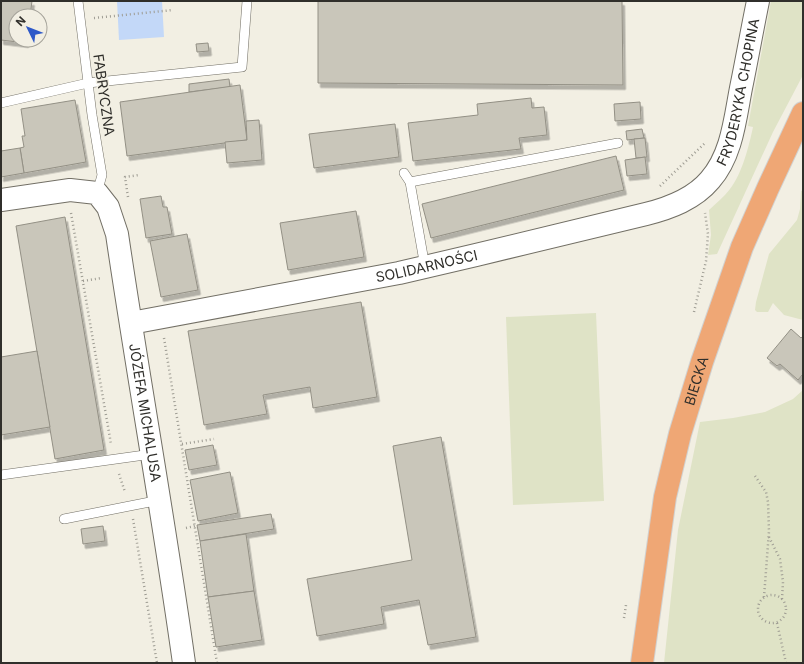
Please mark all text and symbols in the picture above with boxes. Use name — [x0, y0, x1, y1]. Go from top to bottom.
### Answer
north arrow — [8, 8, 48, 48]
text: N — [13, 13, 29, 29]
street label: FRYDERYKA CHOPINA — [713, 17, 762, 168]
street label: FABRYCZNA — [90, 53, 119, 137]
street label: SOLIDARNOŚCI — [374, 246, 479, 285]
street label: JÓZEFA MICHALUSA — [126, 342, 165, 483]
street label: BIECKA — [680, 353, 712, 407]

